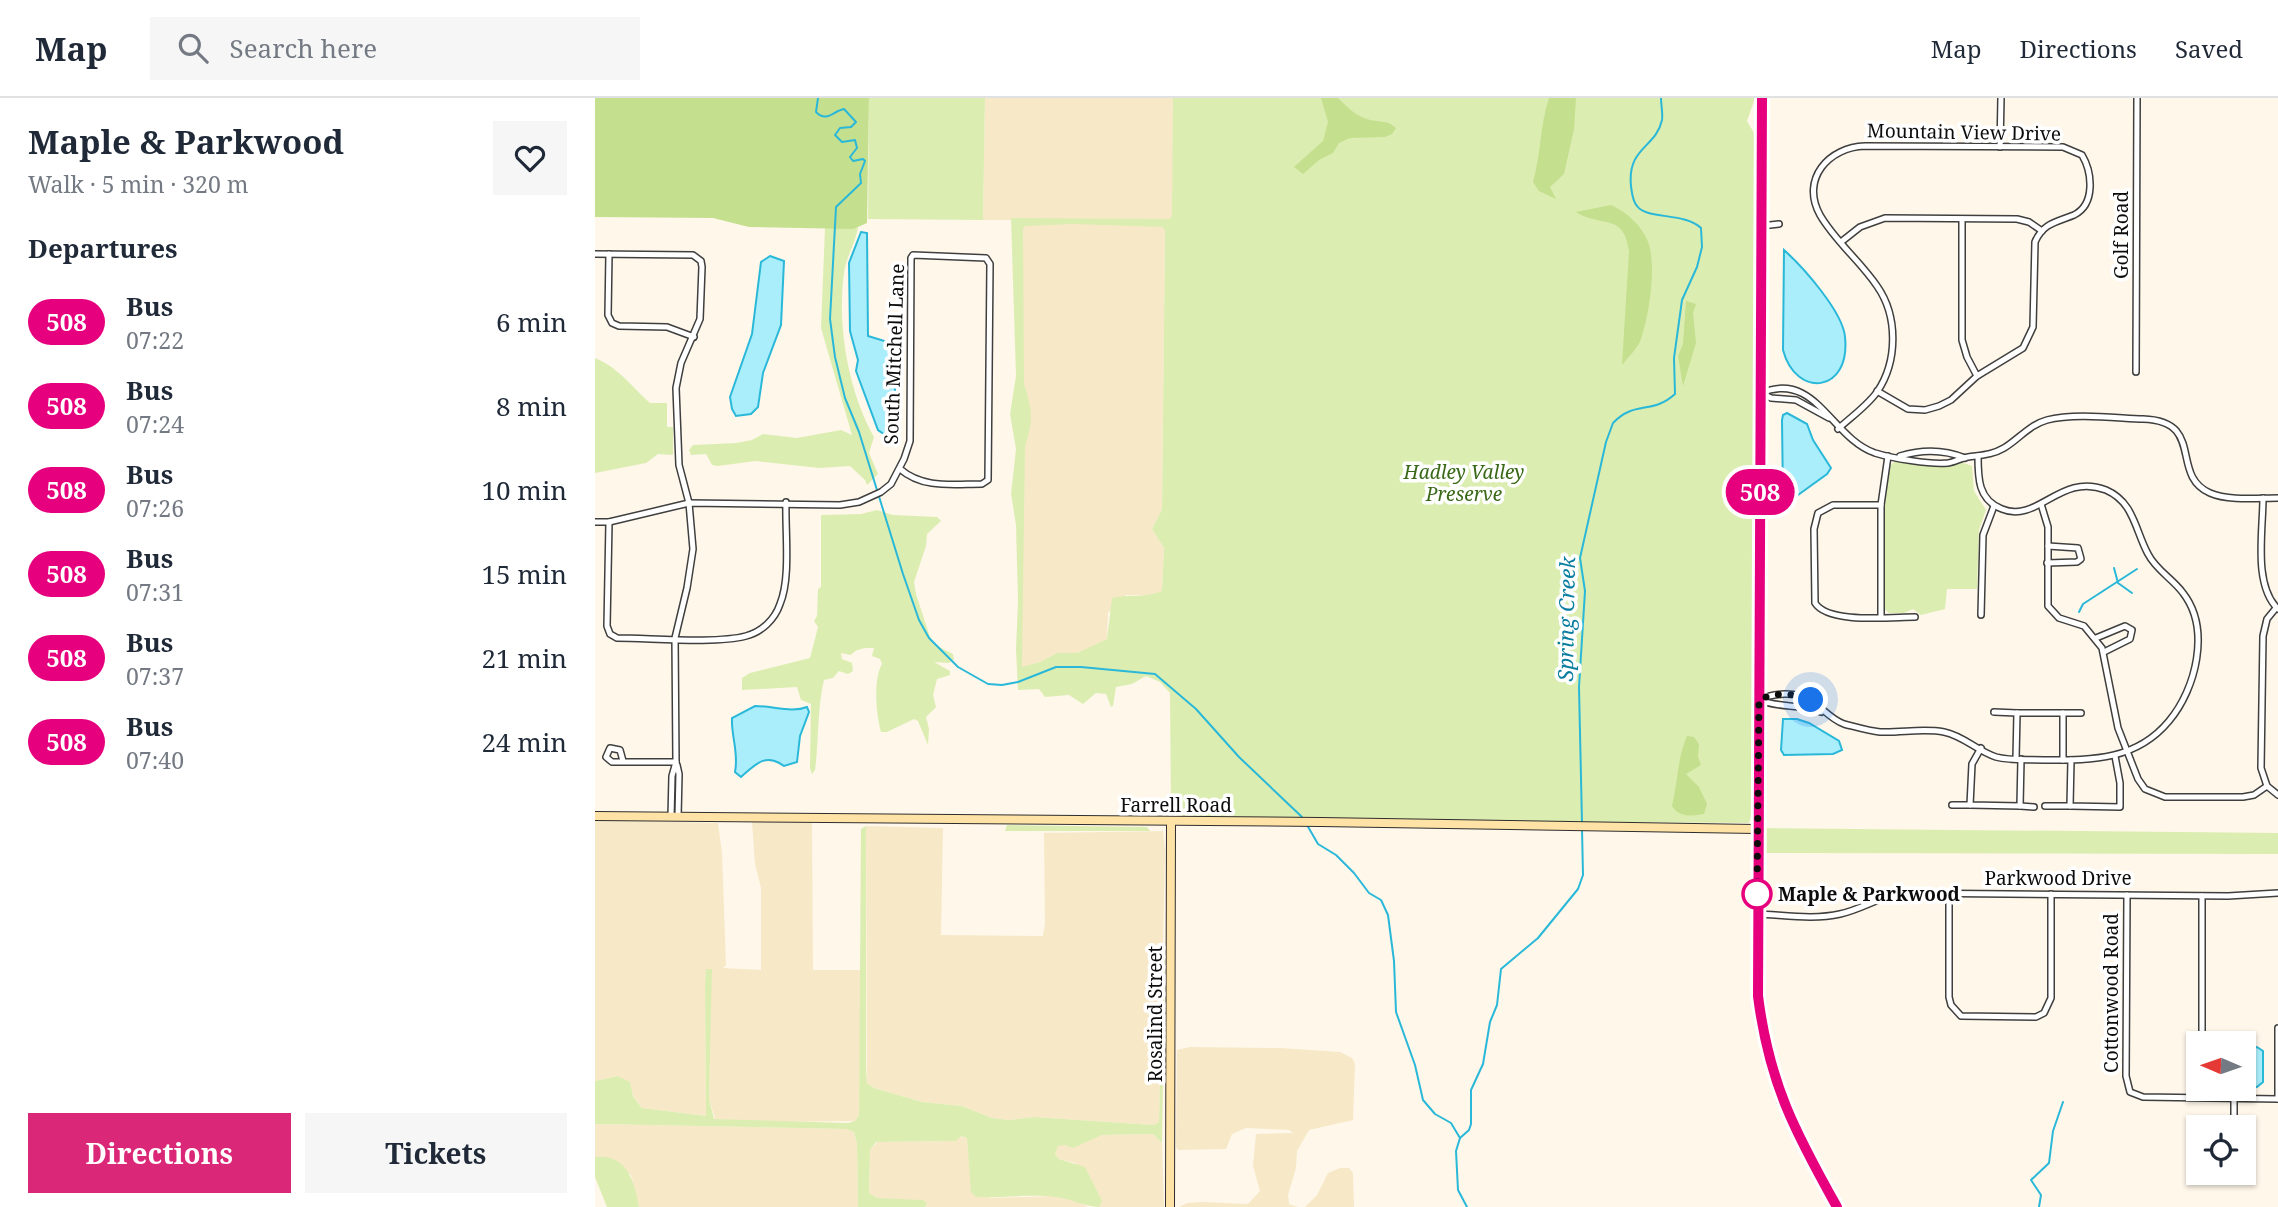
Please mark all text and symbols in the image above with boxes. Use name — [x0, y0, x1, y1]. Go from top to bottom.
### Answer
search box — [150, 17, 640, 80]
text: Map — [35, 26, 108, 71]
icon: search — [174, 29, 212, 67]
text: Search here — [230, 30, 377, 66]
text: Map — [1931, 32, 1982, 65]
text: Directions — [2020, 32, 2137, 65]
text: Saved — [2175, 32, 2243, 65]
street label: Mountain View Drive — [1867, 117, 2061, 147]
text: Maple & Parkwood — [28, 119, 344, 164]
button: heart — [493, 121, 567, 195]
text: Walk · 5 min · 320 m — [28, 168, 248, 200]
street label: Golf Road — [2108, 191, 2134, 279]
text: Departures — [28, 230, 178, 266]
street label: South Mitchell Lane — [878, 263, 910, 445]
text: Bus — [126, 288, 173, 324]
text: 6 min — [496, 304, 567, 340]
text: 508 — [46, 305, 87, 338]
text: 07:22 — [126, 324, 184, 356]
text: Bus — [126, 372, 173, 408]
text: 8 min — [496, 388, 567, 424]
text: 508 — [46, 389, 87, 422]
text: 07:24 — [126, 408, 184, 440]
text: Bus — [126, 456, 173, 492]
park label: Hadley Valley Preserve — [1403, 459, 1524, 507]
line badge: 508 — [1720, 469, 1800, 515]
text: 10 min — [482, 472, 567, 508]
text: 508 — [46, 473, 87, 506]
text: 508 — [1740, 475, 1780, 508]
text: 07:26 — [126, 492, 184, 524]
text: Bus — [126, 540, 173, 576]
water label: Spring Creek — [1551, 555, 1581, 682]
text: 15 min — [482, 556, 567, 592]
text: 508 — [46, 557, 87, 590]
text: 07:31 — [126, 576, 184, 608]
text: Bus — [126, 624, 173, 660]
text: 21 min — [482, 640, 567, 676]
text: 508 — [46, 641, 87, 674]
text: 07:37 — [126, 660, 184, 692]
your location — [1793, 682, 1828, 717]
text: Bus — [126, 708, 173, 744]
text: 24 min — [482, 724, 567, 760]
text: 508 — [46, 725, 87, 758]
text: 07:40 — [126, 744, 184, 776]
street label: Farrell Road — [1120, 792, 1232, 818]
street label: Parkwood Drive — [1984, 865, 2132, 891]
marker: Maple & Parkwood — [1742, 879, 1772, 909]
place label: Maple & Parkwood — [1778, 881, 1961, 907]
street label: Cottonwood Road — [2098, 913, 2124, 1073]
street label: Rosalind Street — [1142, 945, 1168, 1082]
north arrow — [2186, 1031, 2256, 1101]
map controls — [2186, 1031, 2256, 1185]
button: Directions — [28, 1113, 291, 1193]
button: Tickets — [305, 1113, 567, 1193]
button: locate — [2186, 1115, 2256, 1185]

